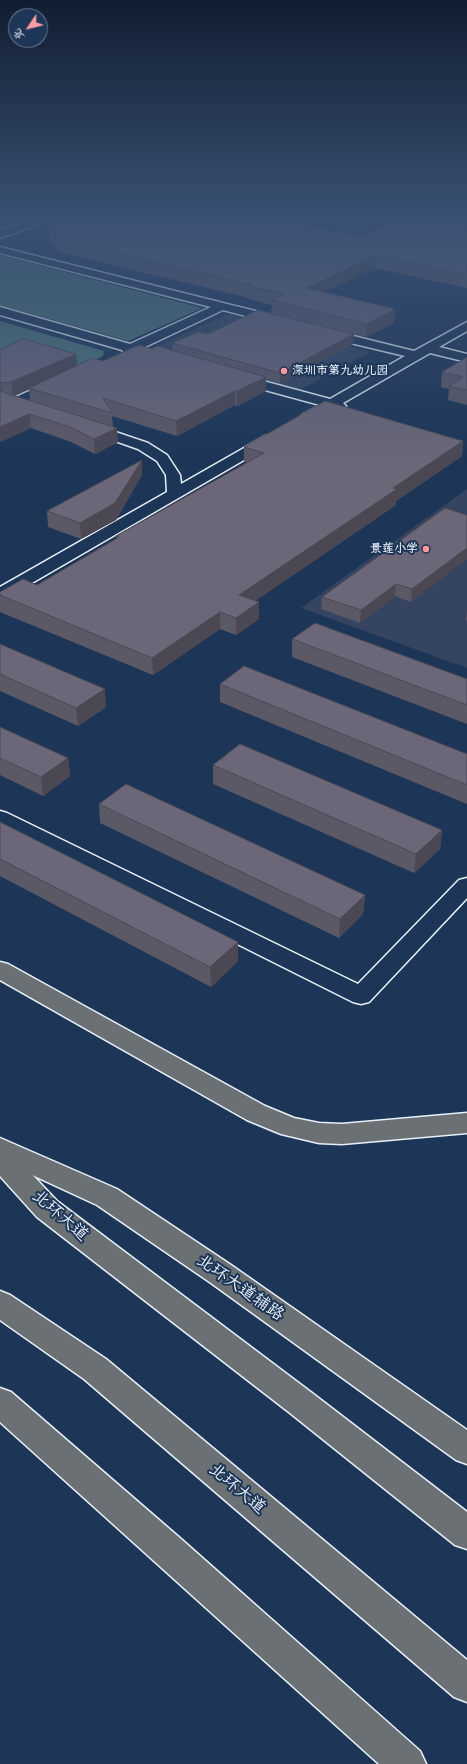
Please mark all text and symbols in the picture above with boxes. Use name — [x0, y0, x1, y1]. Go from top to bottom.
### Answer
north arrow — [8, 8, 48, 48]
text: 北 — [10, 26, 27, 43]
place label: 深圳市第九幼儿园 — [292, 364, 388, 378]
marker: 深圳市第九幼儿园 — [279, 366, 289, 376]
place label: 景莲小学 — [370, 542, 418, 556]
marker: 景莲小学 — [421, 544, 431, 554]
street label: 北环大道 — [28, 1186, 92, 1246]
street label: 北环大道辅路 — [192, 1250, 288, 1326]
street label: 北环大道 — [204, 1459, 270, 1519]

